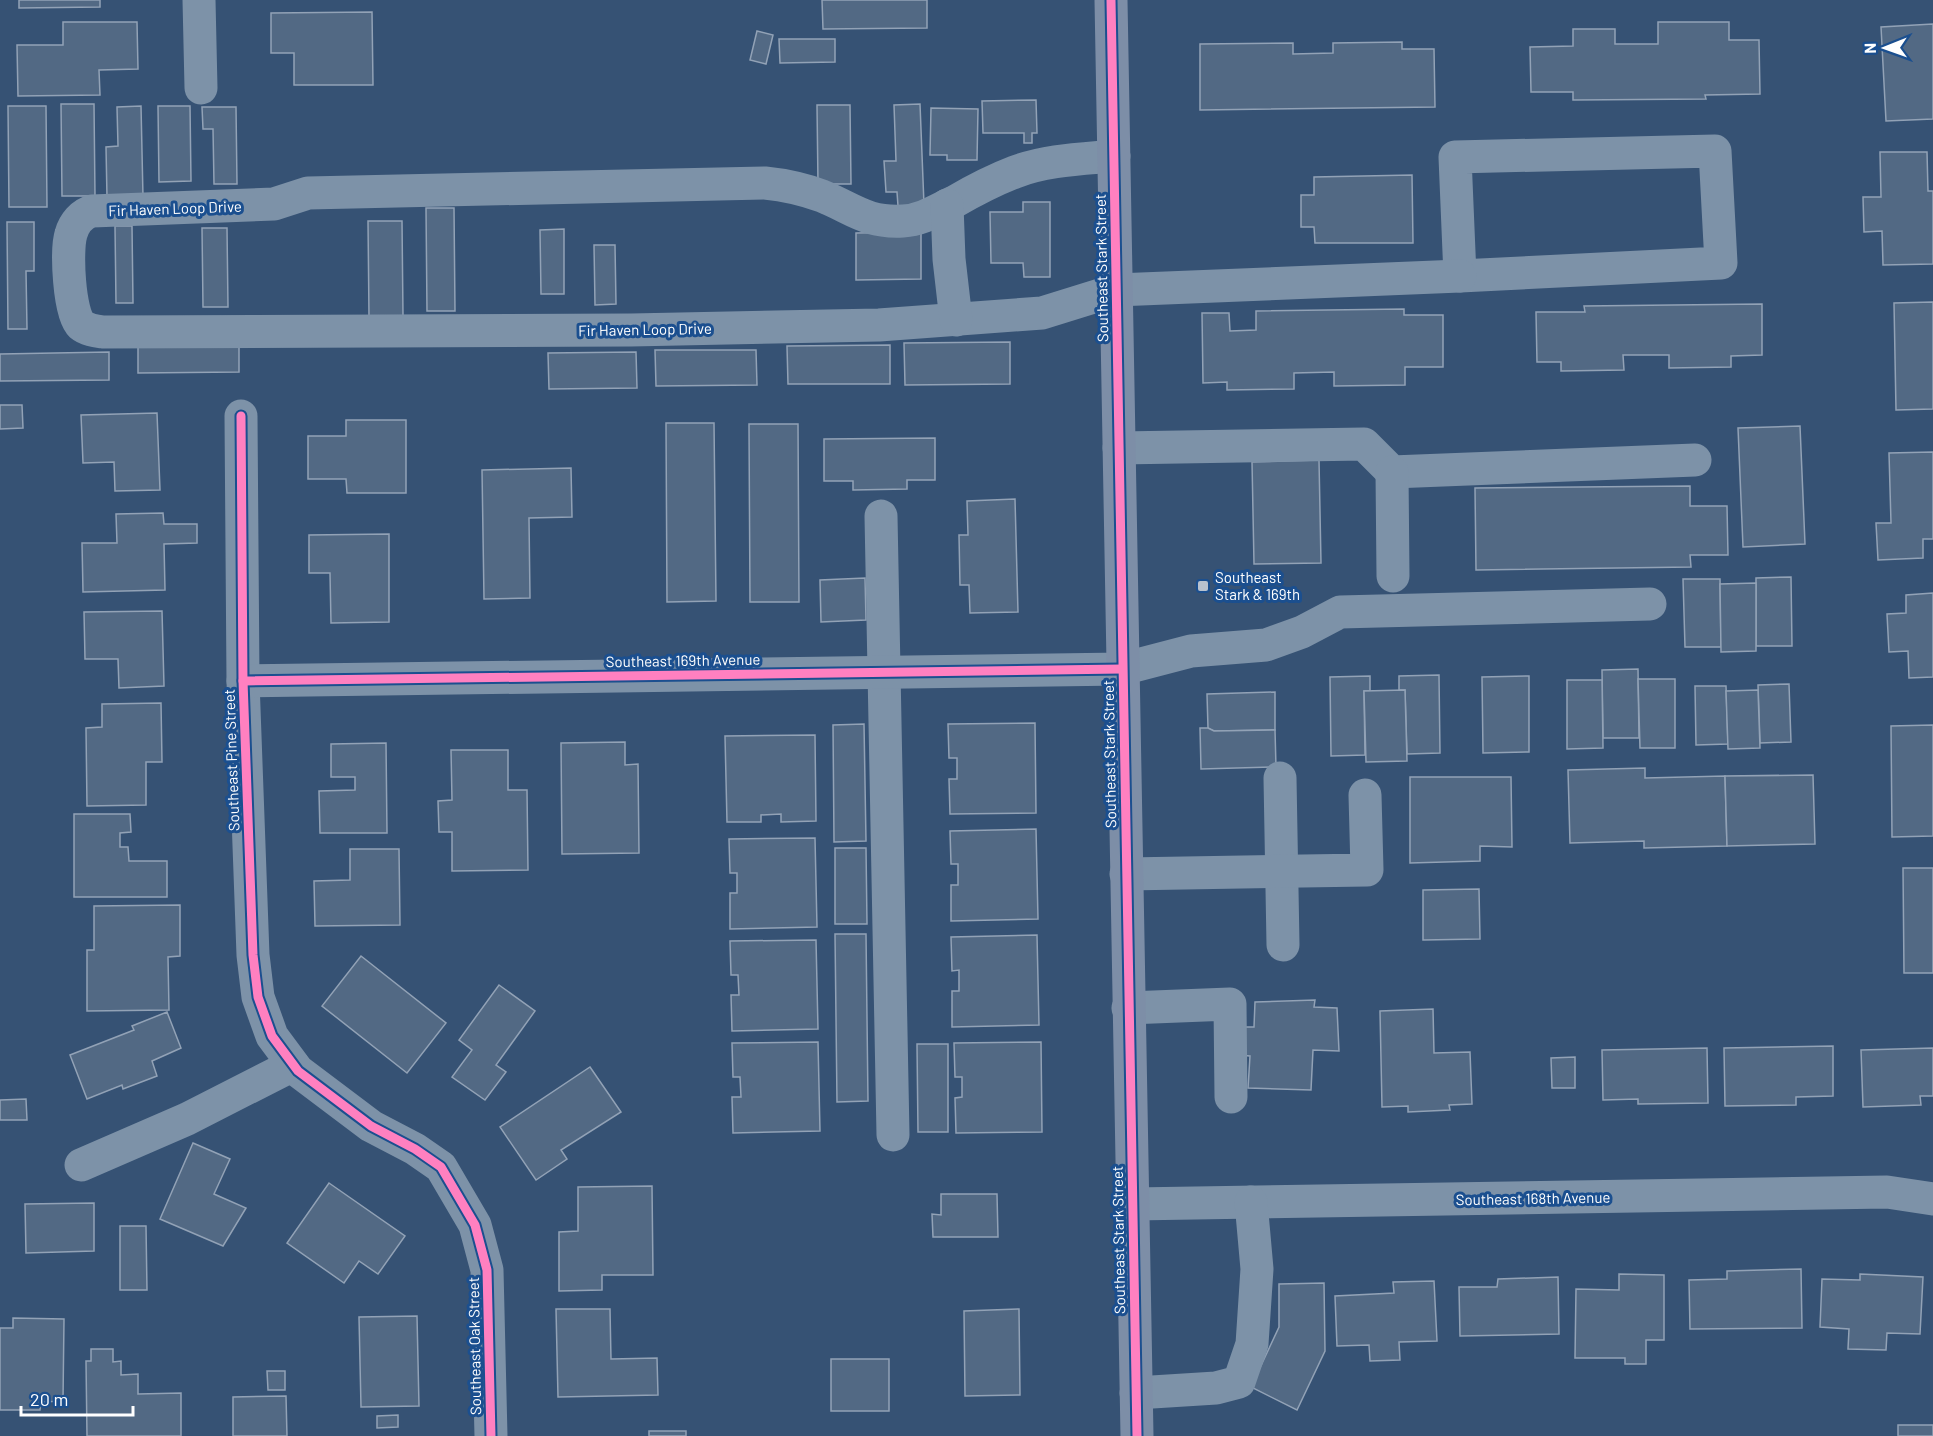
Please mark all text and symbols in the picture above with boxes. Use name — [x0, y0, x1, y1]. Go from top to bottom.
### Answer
north arrow — [1855, 18, 1915, 78]
text: N — [1860, 43, 1879, 54]
street label: Southeast Stark Street — [1091, 194, 1111, 342]
street label: Fir Haven Loop Drive — [108, 197, 242, 219]
street label: Fir Haven Loop Drive — [578, 319, 712, 339]
place label: Southeast Stark & 169th — [1215, 568, 1300, 603]
marker: Southeast Stark & 169th — [1196, 579, 1210, 593]
street label: Southeast 169th Avenue — [606, 650, 760, 670]
street label: Southeast Stark Street — [1099, 680, 1119, 828]
street label: Southeast Pine Street — [220, 689, 242, 831]
street label: Southeast Stark Street — [1108, 1166, 1128, 1314]
street label: Southeast 168th Avenue — [1456, 1188, 1610, 1208]
street label: Southeast Oak Street — [464, 1277, 484, 1415]
scale bar — [21, 1379, 134, 1417]
text: 20 m — [30, 1388, 68, 1410]

